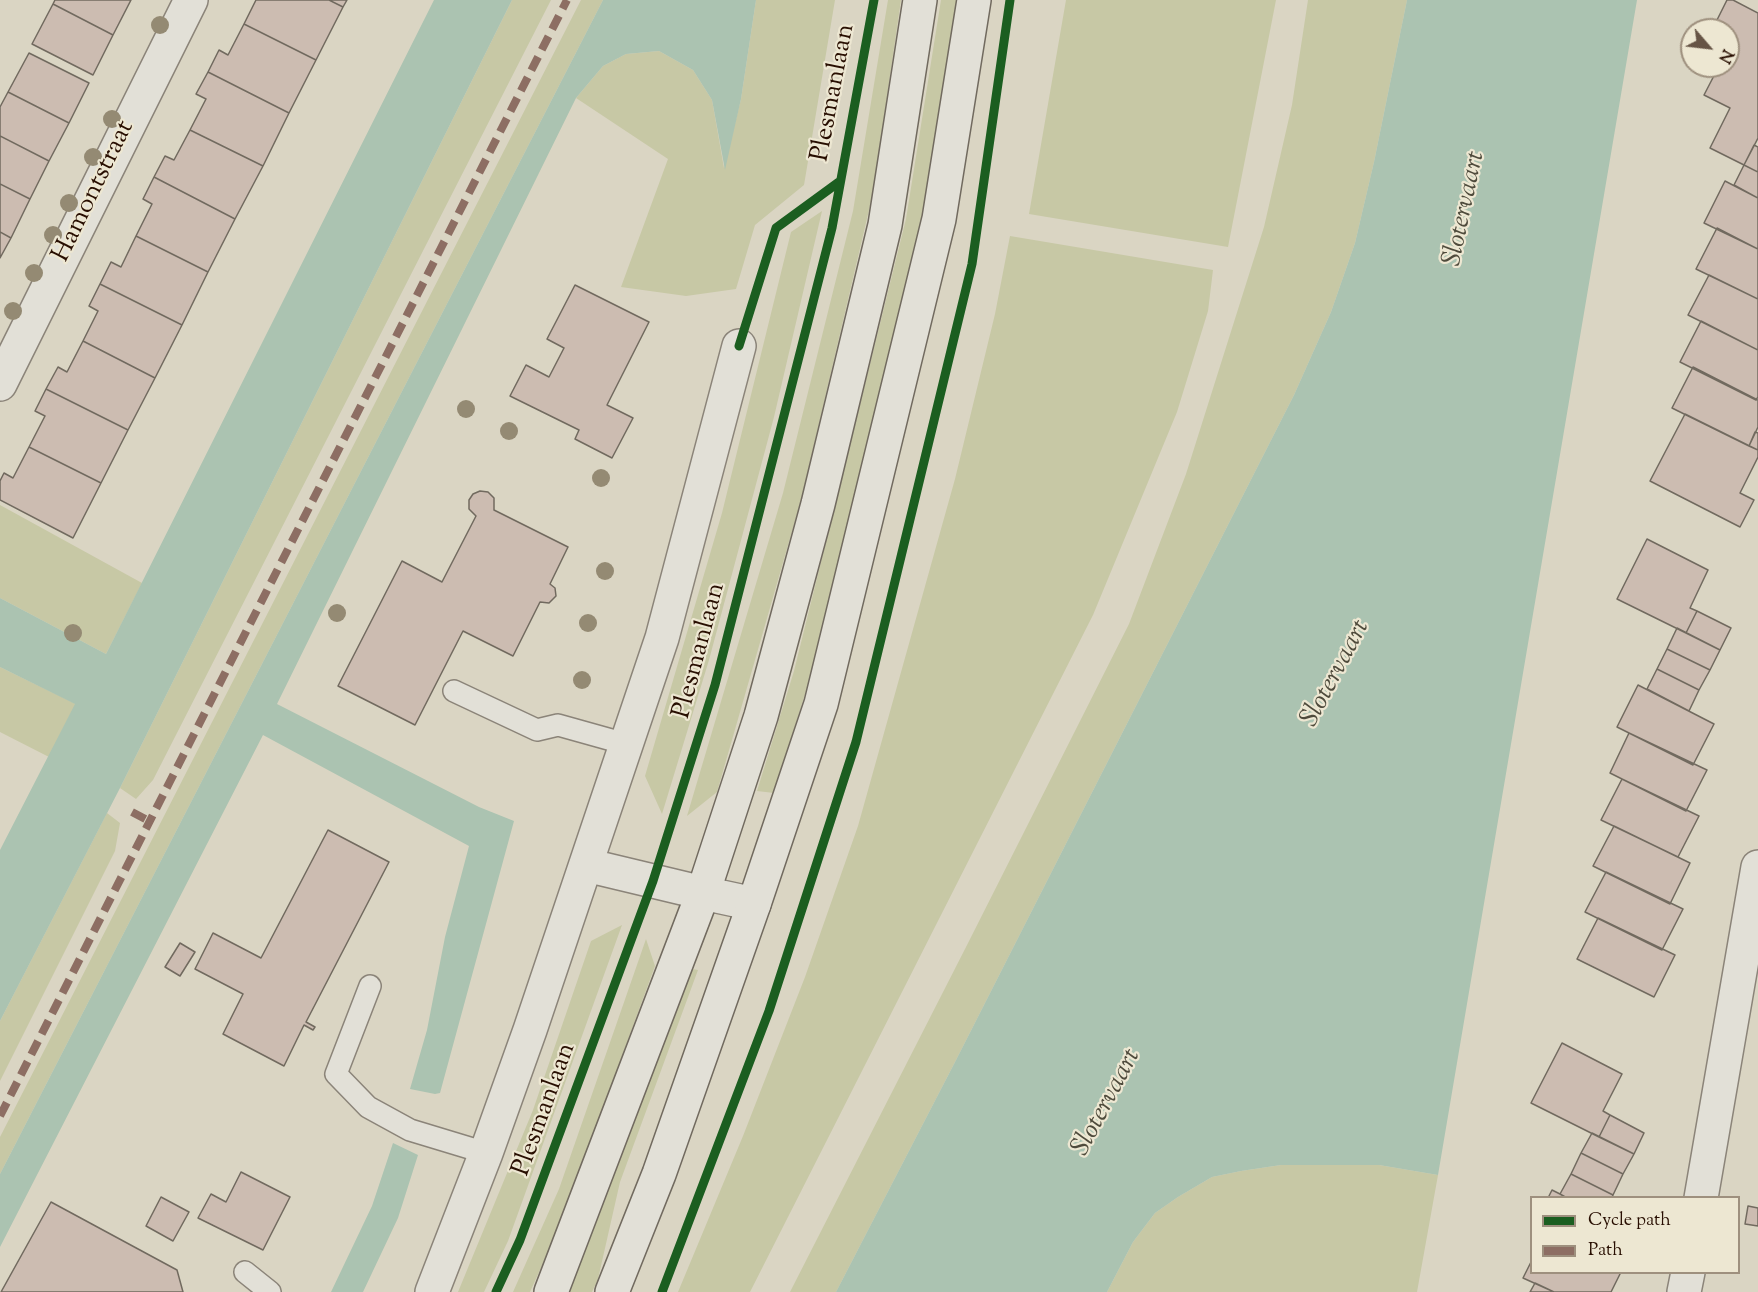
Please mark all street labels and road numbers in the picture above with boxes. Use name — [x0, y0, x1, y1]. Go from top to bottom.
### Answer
street label: Plesmanlaan — [806, 22, 864, 164]
street label: Hamontstraat — [47, 116, 143, 268]
street label: Plesmanlaan — [668, 580, 734, 722]
street label: Plesmanlaan — [507, 1039, 585, 1181]

